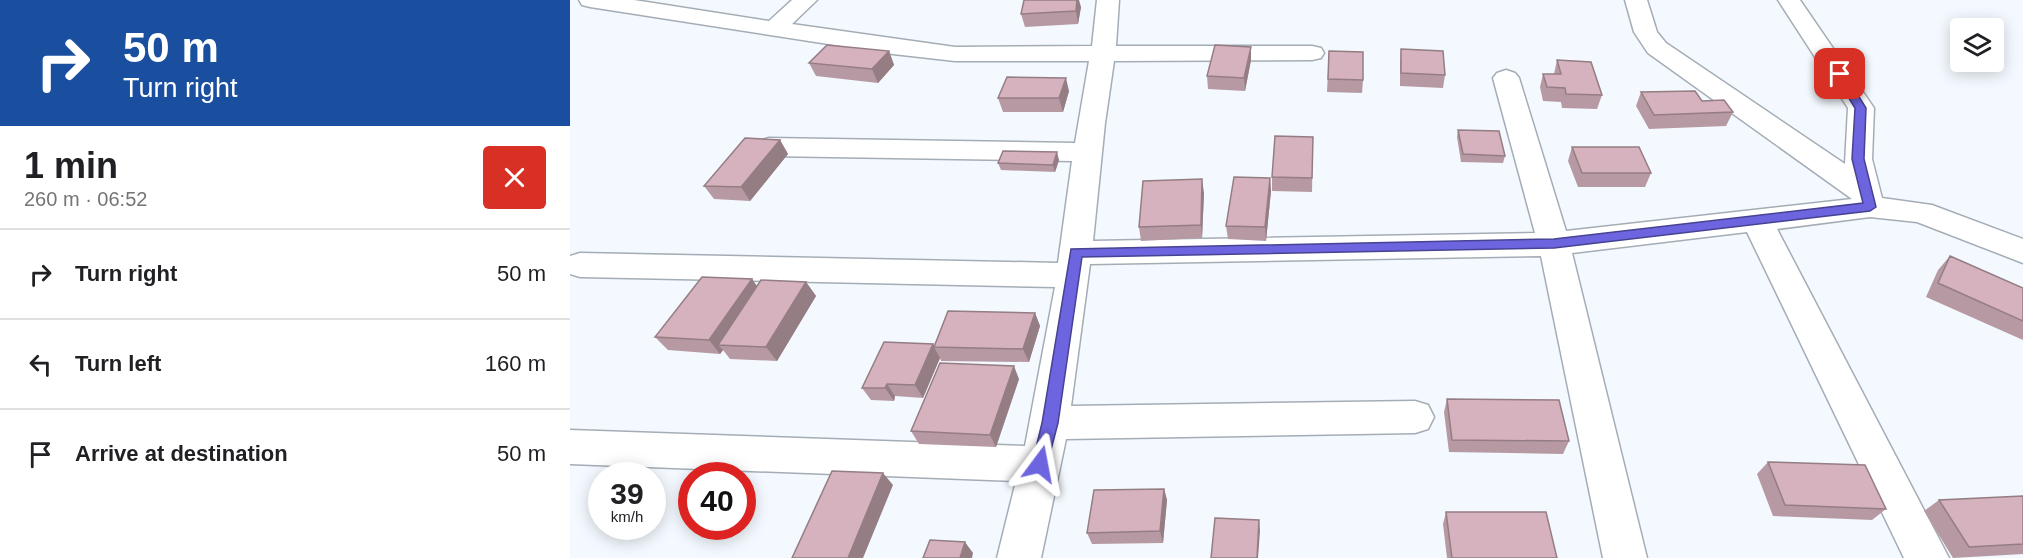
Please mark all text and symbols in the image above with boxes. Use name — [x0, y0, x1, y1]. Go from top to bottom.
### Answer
map controls — [1950, 18, 2004, 72]
button: layers — [1950, 18, 2004, 72]
icon: right — [24, 24, 102, 102]
text: 50 m — [123, 24, 219, 71]
pin — [1814, 48, 1865, 99]
icon: arrive — [1823, 57, 1856, 90]
text: Turn right — [123, 73, 238, 103]
text: 1 min — [24, 145, 118, 186]
button: close — [483, 146, 546, 209]
text: 260 m · 06:52 — [24, 188, 147, 210]
icon: right — [24, 258, 57, 291]
text: Turn right — [75, 261, 177, 286]
text: 50 m — [497, 261, 546, 286]
icon: left — [24, 348, 57, 381]
text: Turn left — [75, 351, 161, 376]
text: 160 m — [485, 351, 546, 376]
position arrow — [1008, 432, 1072, 496]
icon: arrive — [24, 438, 57, 471]
text: Arrive at destination — [75, 441, 288, 466]
text: 50 m — [497, 441, 546, 466]
speed limit sign: 40 — [678, 462, 756, 540]
text: 39 — [610, 477, 644, 510]
text: km/h — [611, 508, 643, 525]

